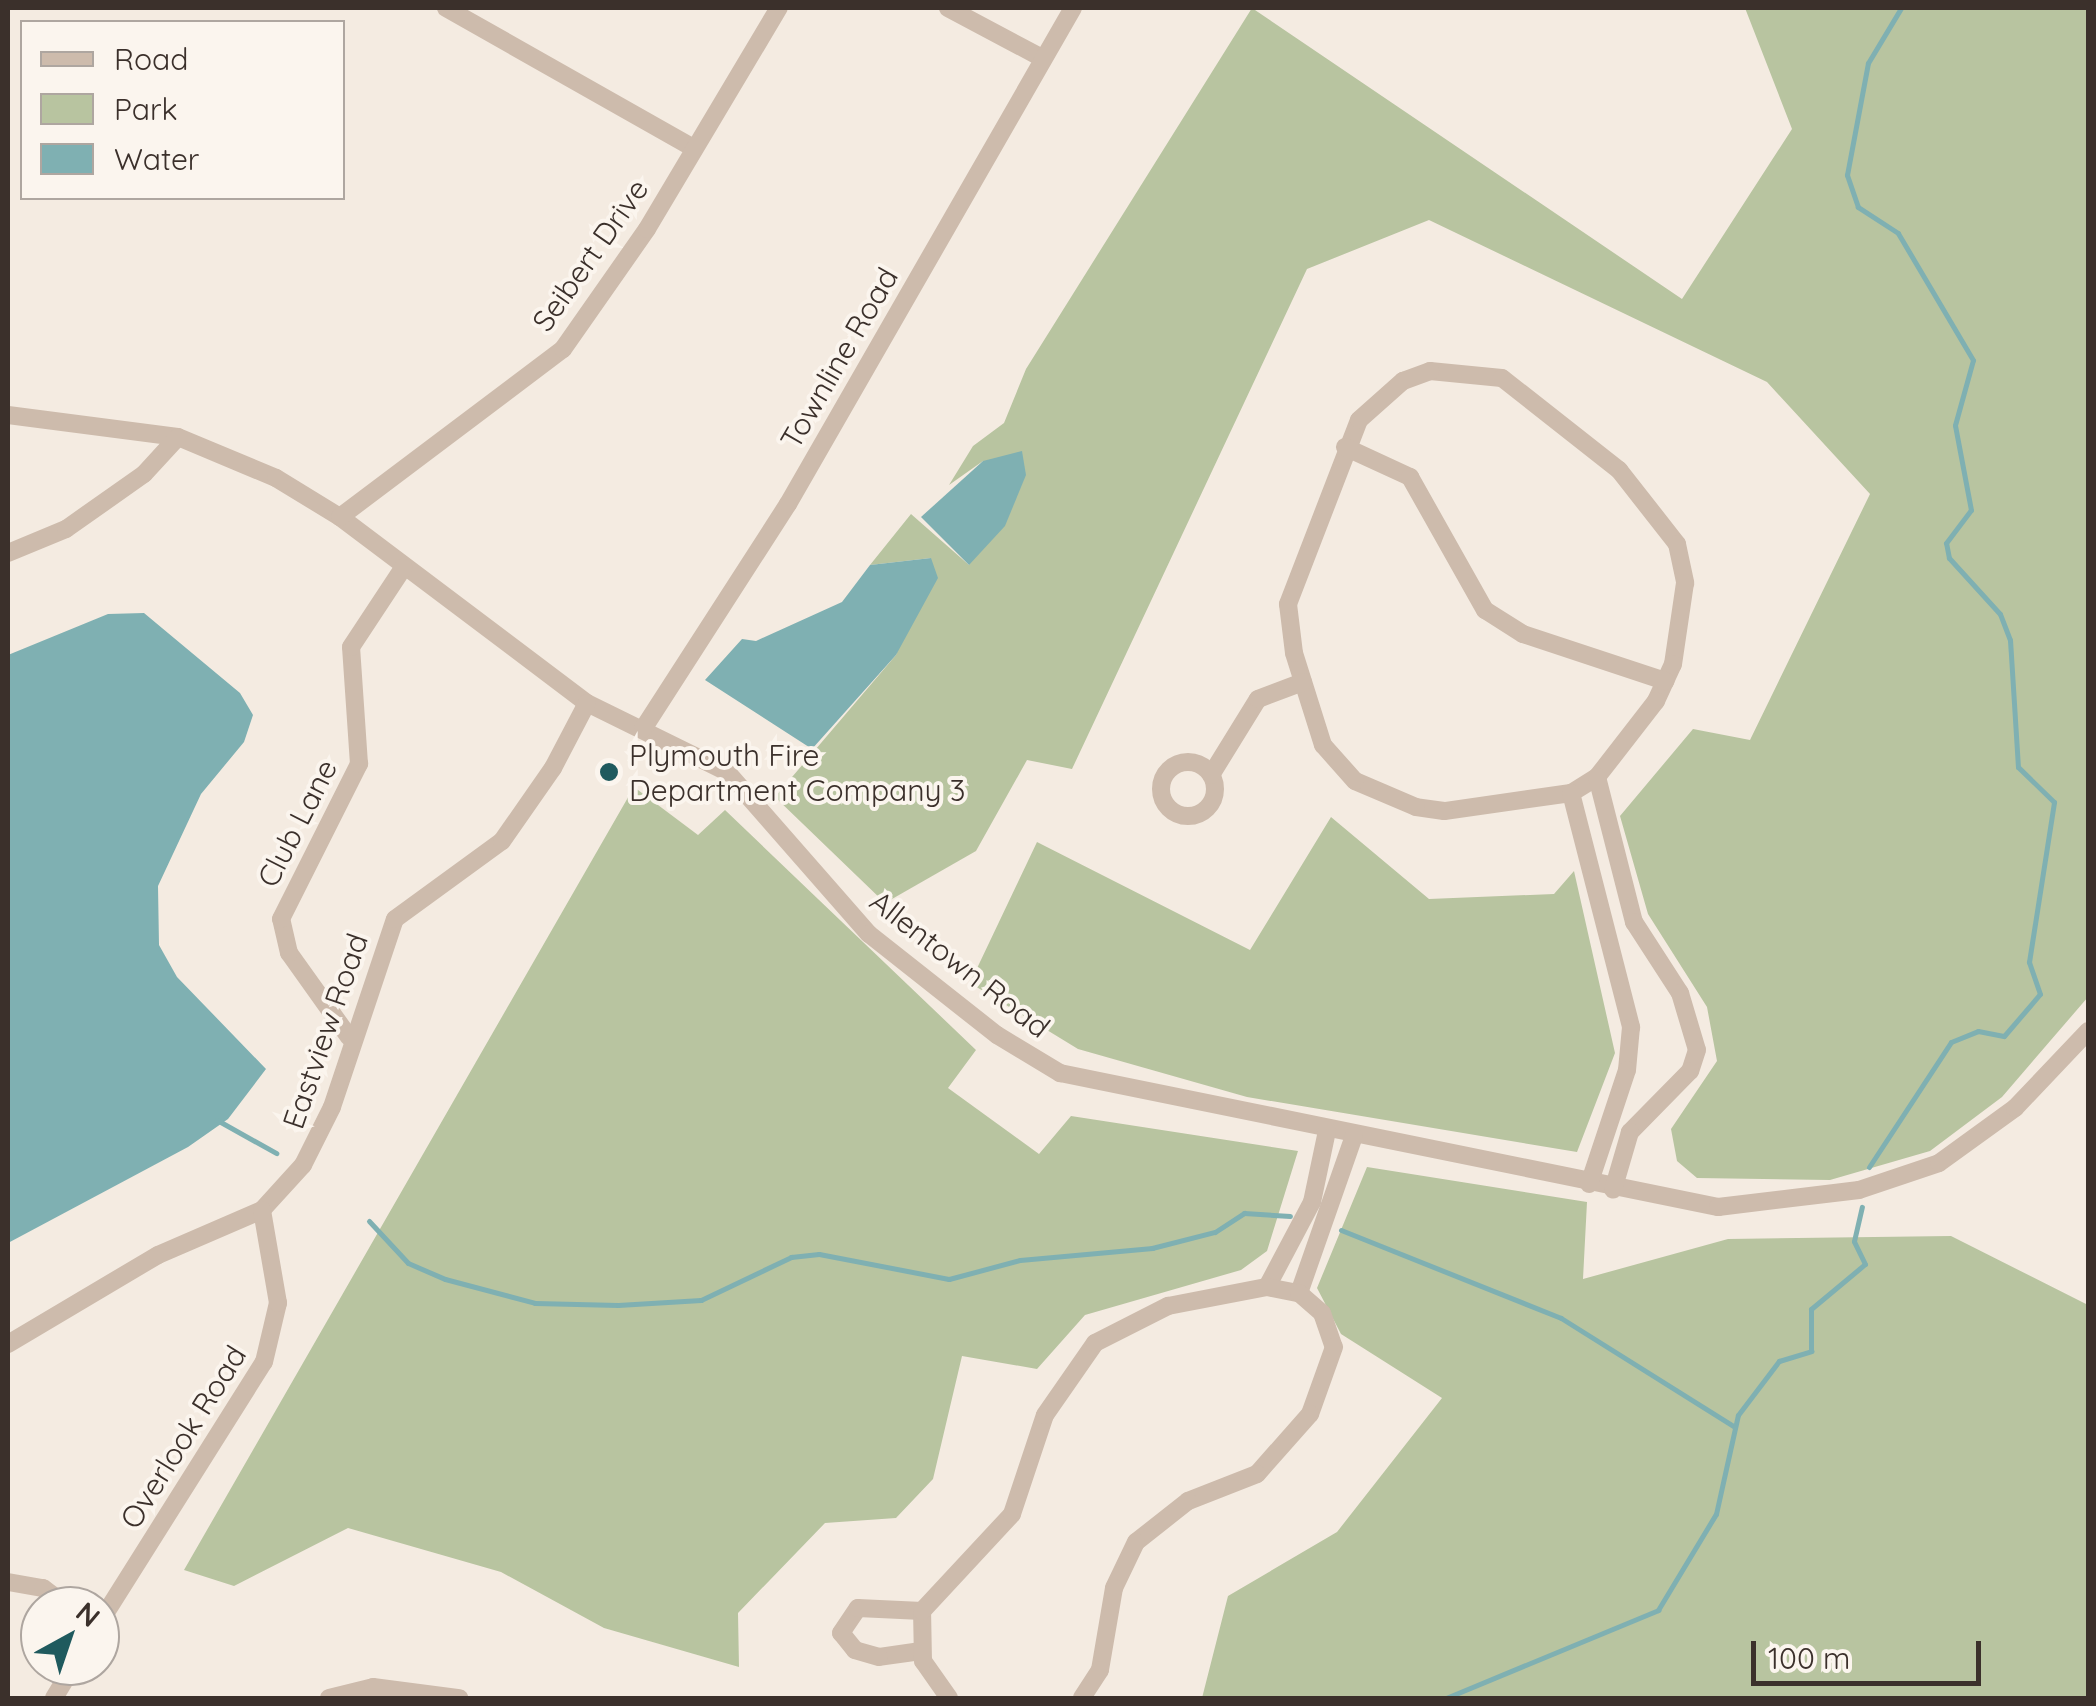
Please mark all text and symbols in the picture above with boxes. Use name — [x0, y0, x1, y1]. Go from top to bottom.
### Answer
legend — [20, 20, 345, 200]
text: Road — [114, 40, 188, 78]
text: Park — [114, 90, 178, 128]
text: Water — [114, 140, 199, 178]
street label: Seibert Drive — [524, 172, 656, 338]
street label: Townline Road — [773, 261, 905, 455]
place label: Plymouth Fire Department Company 3 — [629, 737, 965, 808]
street label: Club Lane — [250, 753, 344, 893]
marker: Plymouth Fire Department Company 3 — [598, 761, 620, 783]
street label: Allentown Road — [863, 883, 1057, 1045]
street label: Eastview Road — [275, 929, 375, 1133]
street label: Overlook Road — [112, 1339, 254, 1535]
north arrow — [20, 1586, 120, 1686]
text: N — [69, 1594, 107, 1634]
scale bar — [1756, 1621, 1986, 1683]
text: 100 m — [1768, 1639, 1850, 1677]

